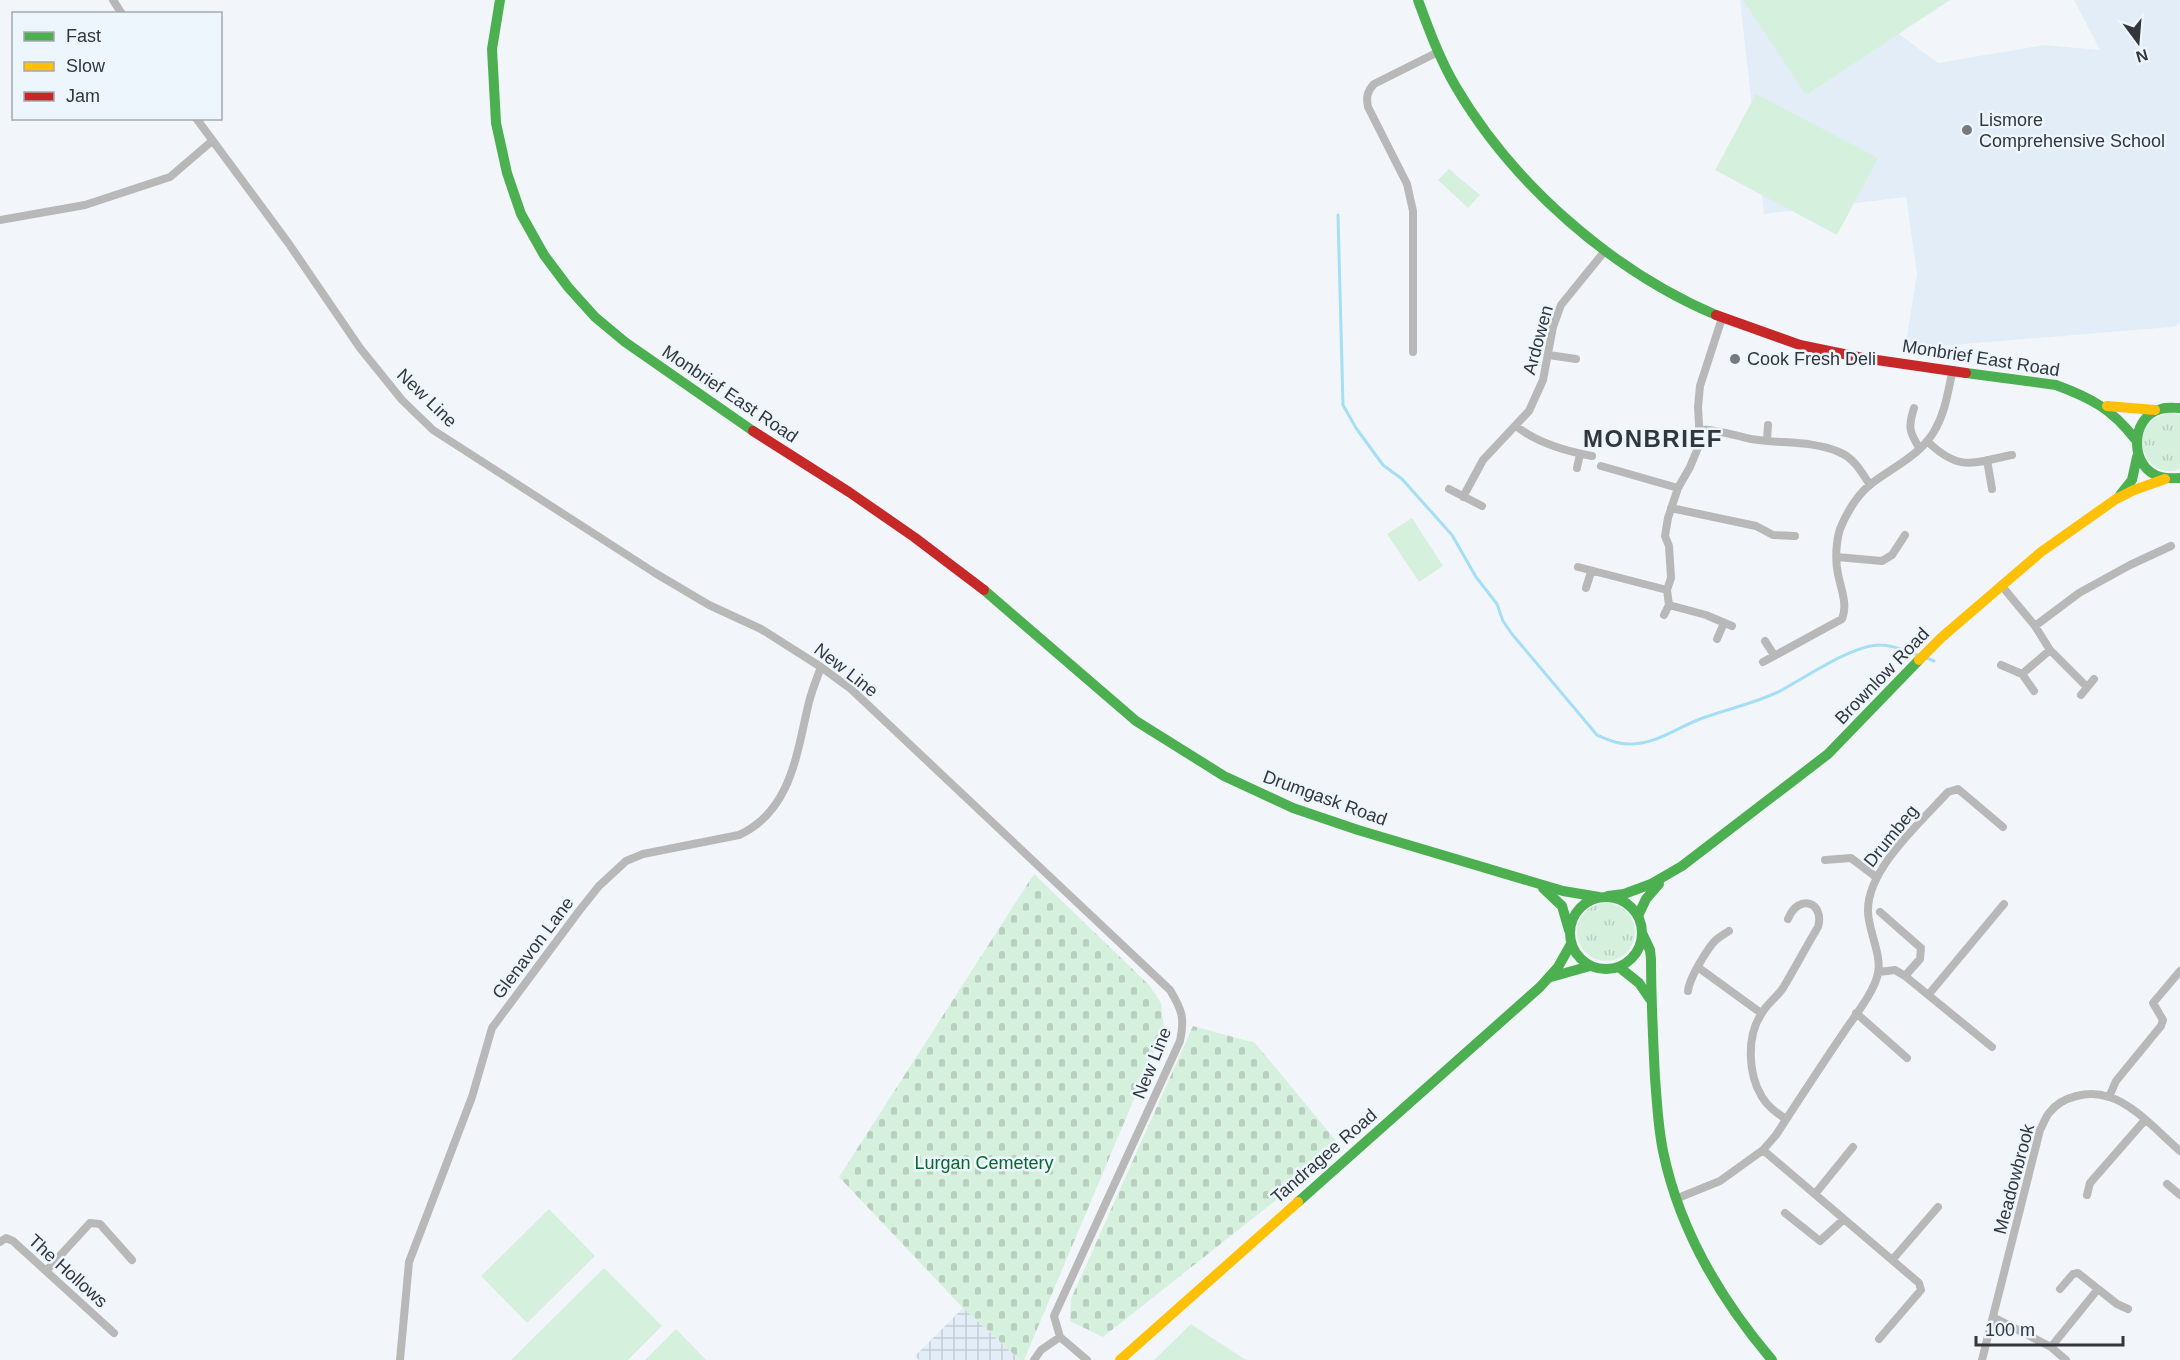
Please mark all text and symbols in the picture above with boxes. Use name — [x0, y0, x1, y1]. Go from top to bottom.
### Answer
legend — [12, 12, 222, 120]
north arrow — [2108, 12, 2168, 72]
text: Fast — [66, 26, 101, 46]
text: N — [2134, 46, 2150, 66]
text: Slow — [66, 56, 106, 76]
text: Jam — [66, 86, 100, 106]
place label: Lismore Comprehensive School — [1979, 110, 2165, 151]
marker: Lismore Comprehensive School — [1960, 123, 1974, 137]
street label: Ardowen — [1519, 303, 1557, 377]
street label: Monbrief East Road — [1901, 336, 2061, 380]
street label: Monbrief East Road — [658, 341, 802, 447]
place label: Cook Fresh Deli — [1747, 349, 1876, 369]
marker: Cook Fresh Deli — [1728, 352, 1742, 366]
street label: New Line — [393, 365, 461, 431]
district label: MONBRIEF — [1583, 425, 1723, 452]
street label: Brownlow Road — [1831, 624, 1933, 728]
street label: New Line — [810, 639, 882, 701]
street label: Drumgask Road — [1260, 766, 1390, 830]
street label: Drumbeg — [1860, 801, 1922, 871]
street label: Glenavon Lane — [488, 893, 578, 1003]
street label: New Line — [1129, 1024, 1175, 1102]
street label: Tandragee Road — [1267, 1105, 1381, 1207]
street label: Meadowbrook — [1990, 1121, 2039, 1236]
park label: Lurgan Cemetery — [914, 1153, 1054, 1173]
street label: The Hollows — [25, 1230, 111, 1312]
scale bar — [1976, 1309, 2123, 1347]
text: 100 m — [1985, 1320, 2035, 1340]

